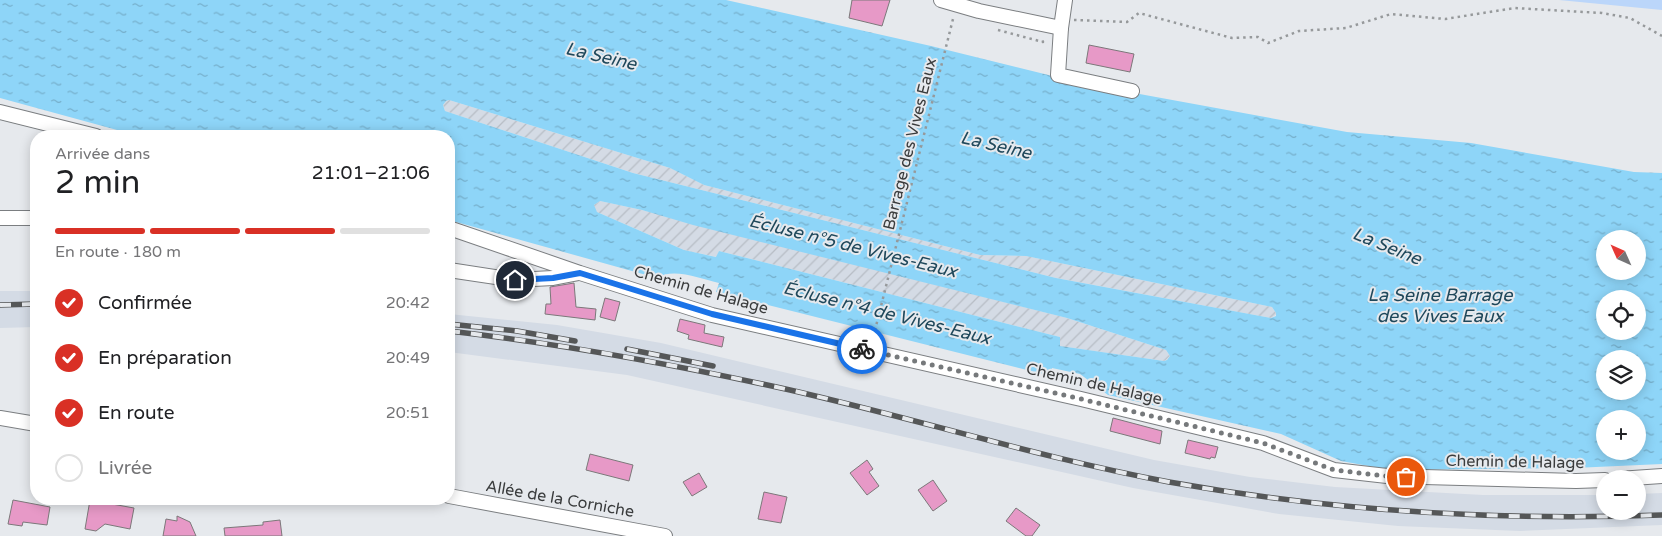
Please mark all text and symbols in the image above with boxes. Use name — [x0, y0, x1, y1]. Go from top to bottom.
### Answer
water label: La Seine — [563, 37, 639, 75]
street label: Barrage des Vives Eaux — [879, 56, 941, 232]
water label: La Seine — [958, 126, 1034, 164]
text: Arrivée dans — [55, 144, 150, 164]
text: 21:01–21:06 — [312, 162, 430, 184]
text: 2 min — [55, 164, 140, 202]
water label: Écluse n°5 de Vives-Eaux — [747, 209, 961, 283]
water label: La Seine — [1349, 222, 1425, 270]
north arrow — [1596, 230, 1646, 280]
map controls — [1596, 230, 1646, 520]
text: En route · 180 m — [55, 242, 181, 262]
pin — [494, 259, 536, 301]
street label: Chemin de Halage — [631, 261, 771, 319]
icon: home — [501, 266, 529, 294]
water label: Écluse n°4 de Vives-Eaux — [781, 277, 995, 350]
water label: La Seine Barrage des Vives Eaux — [1368, 284, 1513, 327]
icon: check — [55, 289, 83, 317]
button: locate — [1596, 290, 1646, 340]
text: Confirmée — [98, 292, 192, 314]
text: 20:42 — [386, 293, 430, 313]
courier — [837, 324, 887, 374]
icon: bike — [848, 335, 876, 363]
icon: check — [55, 344, 83, 372]
text: En préparation — [98, 347, 232, 369]
text: 20:49 — [386, 348, 430, 368]
button: layers — [1596, 350, 1646, 400]
street label: Chemin de Halage — [1024, 359, 1164, 409]
icon: check — [55, 399, 83, 427]
text: En route — [98, 402, 175, 424]
text: 20:51 — [386, 403, 430, 423]
button: + — [1596, 410, 1646, 460]
street label: Chemin de Halage — [1445, 451, 1585, 473]
pin — [1385, 456, 1427, 498]
text: Livrée — [98, 457, 152, 479]
icon: bag — [1392, 463, 1420, 491]
button: − — [1596, 470, 1646, 520]
street label: Allée de la Corniche — [484, 476, 636, 522]

